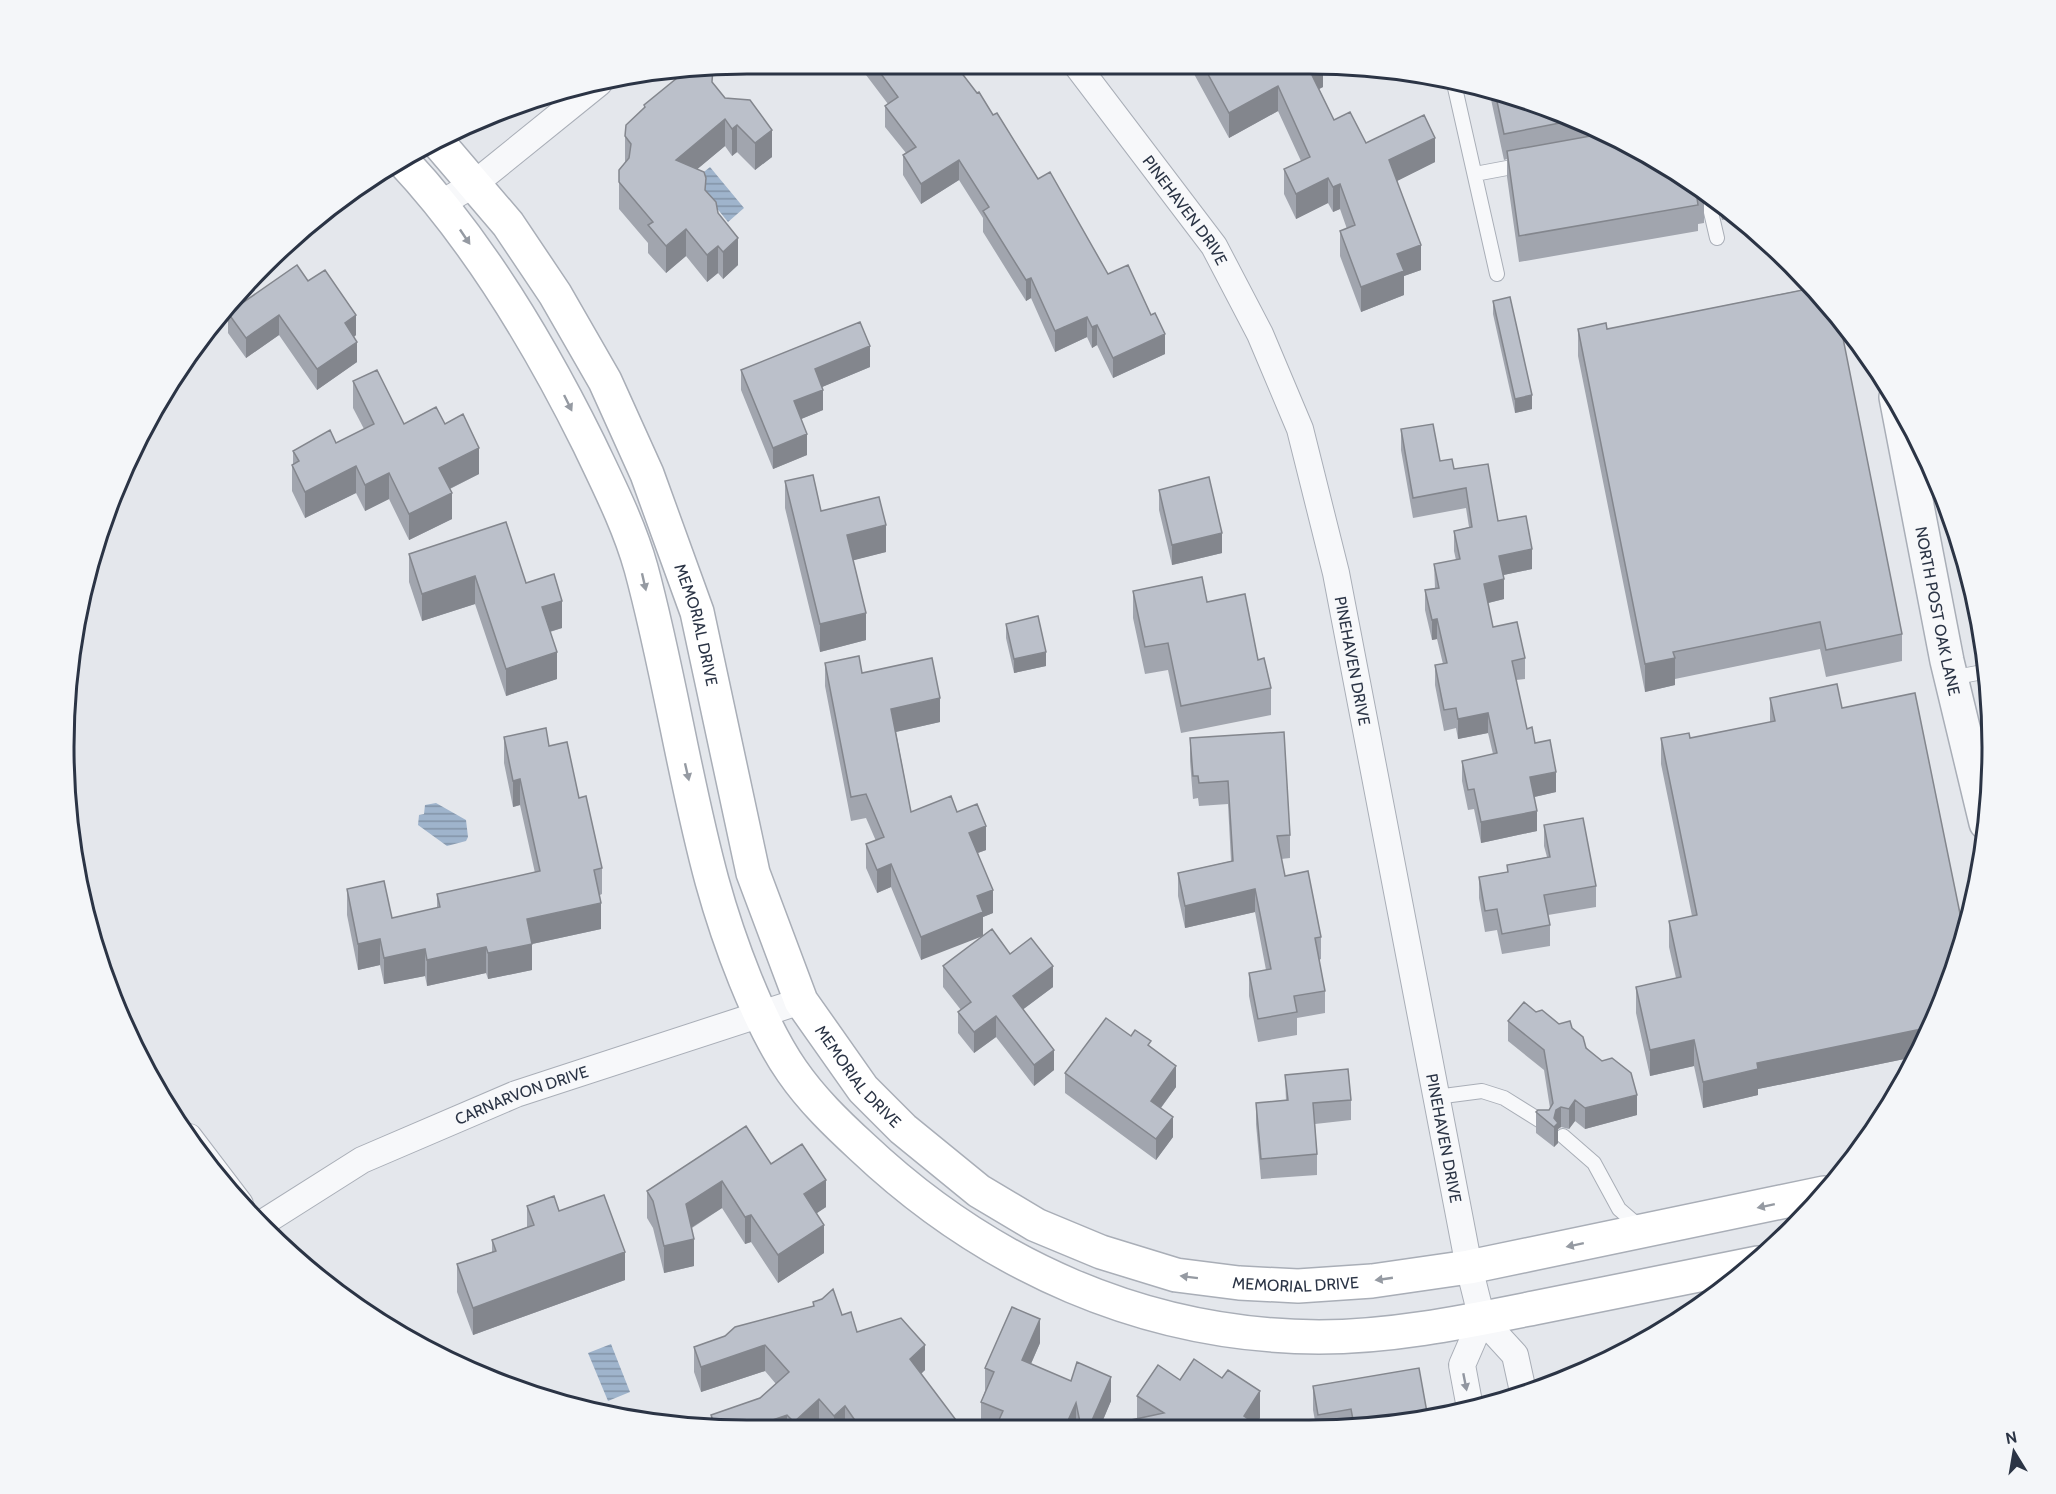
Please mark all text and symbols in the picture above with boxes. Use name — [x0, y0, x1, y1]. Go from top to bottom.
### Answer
street label: PINEHAVEN DRIVE — [1139, 151, 1232, 268]
one-way arrow — [459, 229, 471, 245]
one-way arrow — [563, 394, 573, 411]
street label: NORTH POST OAK LANE — [1912, 525, 1965, 698]
street label: MEMORIAL DRIVE — [671, 561, 722, 688]
one-way arrow — [639, 573, 649, 591]
street label: PINEHAVEN DRIVE — [1331, 595, 1375, 727]
one-way arrow — [683, 763, 692, 782]
street label: MEMORIAL DRIVE — [811, 1021, 905, 1131]
street label: CARNARVON DRIVE — [452, 1062, 591, 1129]
street label: PINEHAVEN DRIVE — [1423, 1072, 1466, 1204]
one-way arrow — [1757, 1201, 1776, 1211]
one-way arrow — [1566, 1241, 1585, 1250]
one-way arrow — [1180, 1272, 1199, 1281]
street label: MEMORIAL DRIVE — [1231, 1272, 1359, 1296]
one-way arrow — [1374, 1275, 1393, 1284]
one-way arrow — [1461, 1373, 1470, 1392]
north arrow — [1984, 1422, 2044, 1482]
text: N — [2004, 1427, 2019, 1448]

